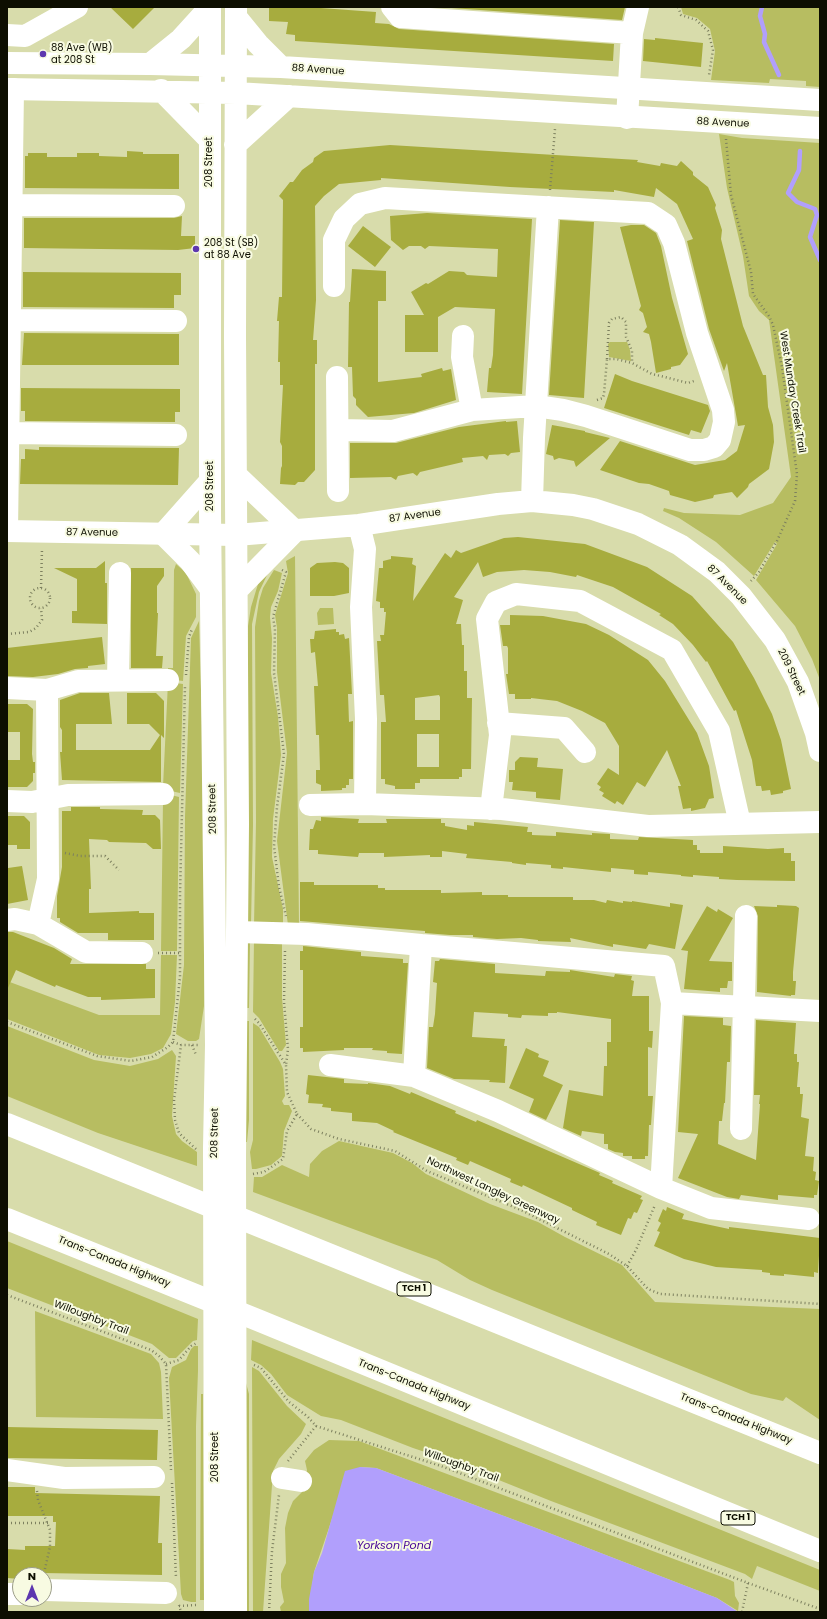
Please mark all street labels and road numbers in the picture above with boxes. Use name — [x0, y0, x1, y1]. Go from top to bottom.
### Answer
street label: 88 Avenue — [291, 62, 345, 78]
street label: 88 Avenue — [696, 116, 750, 130]
street label: 208 Street — [203, 137, 215, 187]
street label: West Munday Creek Trail — [776, 330, 808, 454]
street label: 208 Street — [204, 461, 216, 511]
street label: 87 Avenue — [388, 506, 442, 526]
street label: 87 Avenue — [66, 527, 118, 539]
street label: 87 Avenue — [704, 562, 750, 608]
street label: 209 Street — [775, 647, 807, 697]
street label: 208 Street — [207, 784, 219, 834]
street label: 208 Street — [209, 1108, 221, 1158]
street label: Northwest Langley Greenway — [425, 1155, 561, 1227]
street label: Trans-Canada Highway — [56, 1234, 172, 1290]
road number: TCH 1 — [397, 1282, 431, 1296]
street label: Willoughby Trail — [52, 1298, 130, 1338]
street label: Trans-Canada Highway — [356, 1357, 472, 1413]
street label: Trans-Canada Highway — [678, 1391, 794, 1447]
street label: 208 Street — [209, 1432, 221, 1482]
street label: Willoughby Trail — [422, 1447, 500, 1485]
road number: TCH 1 — [721, 1511, 755, 1525]

